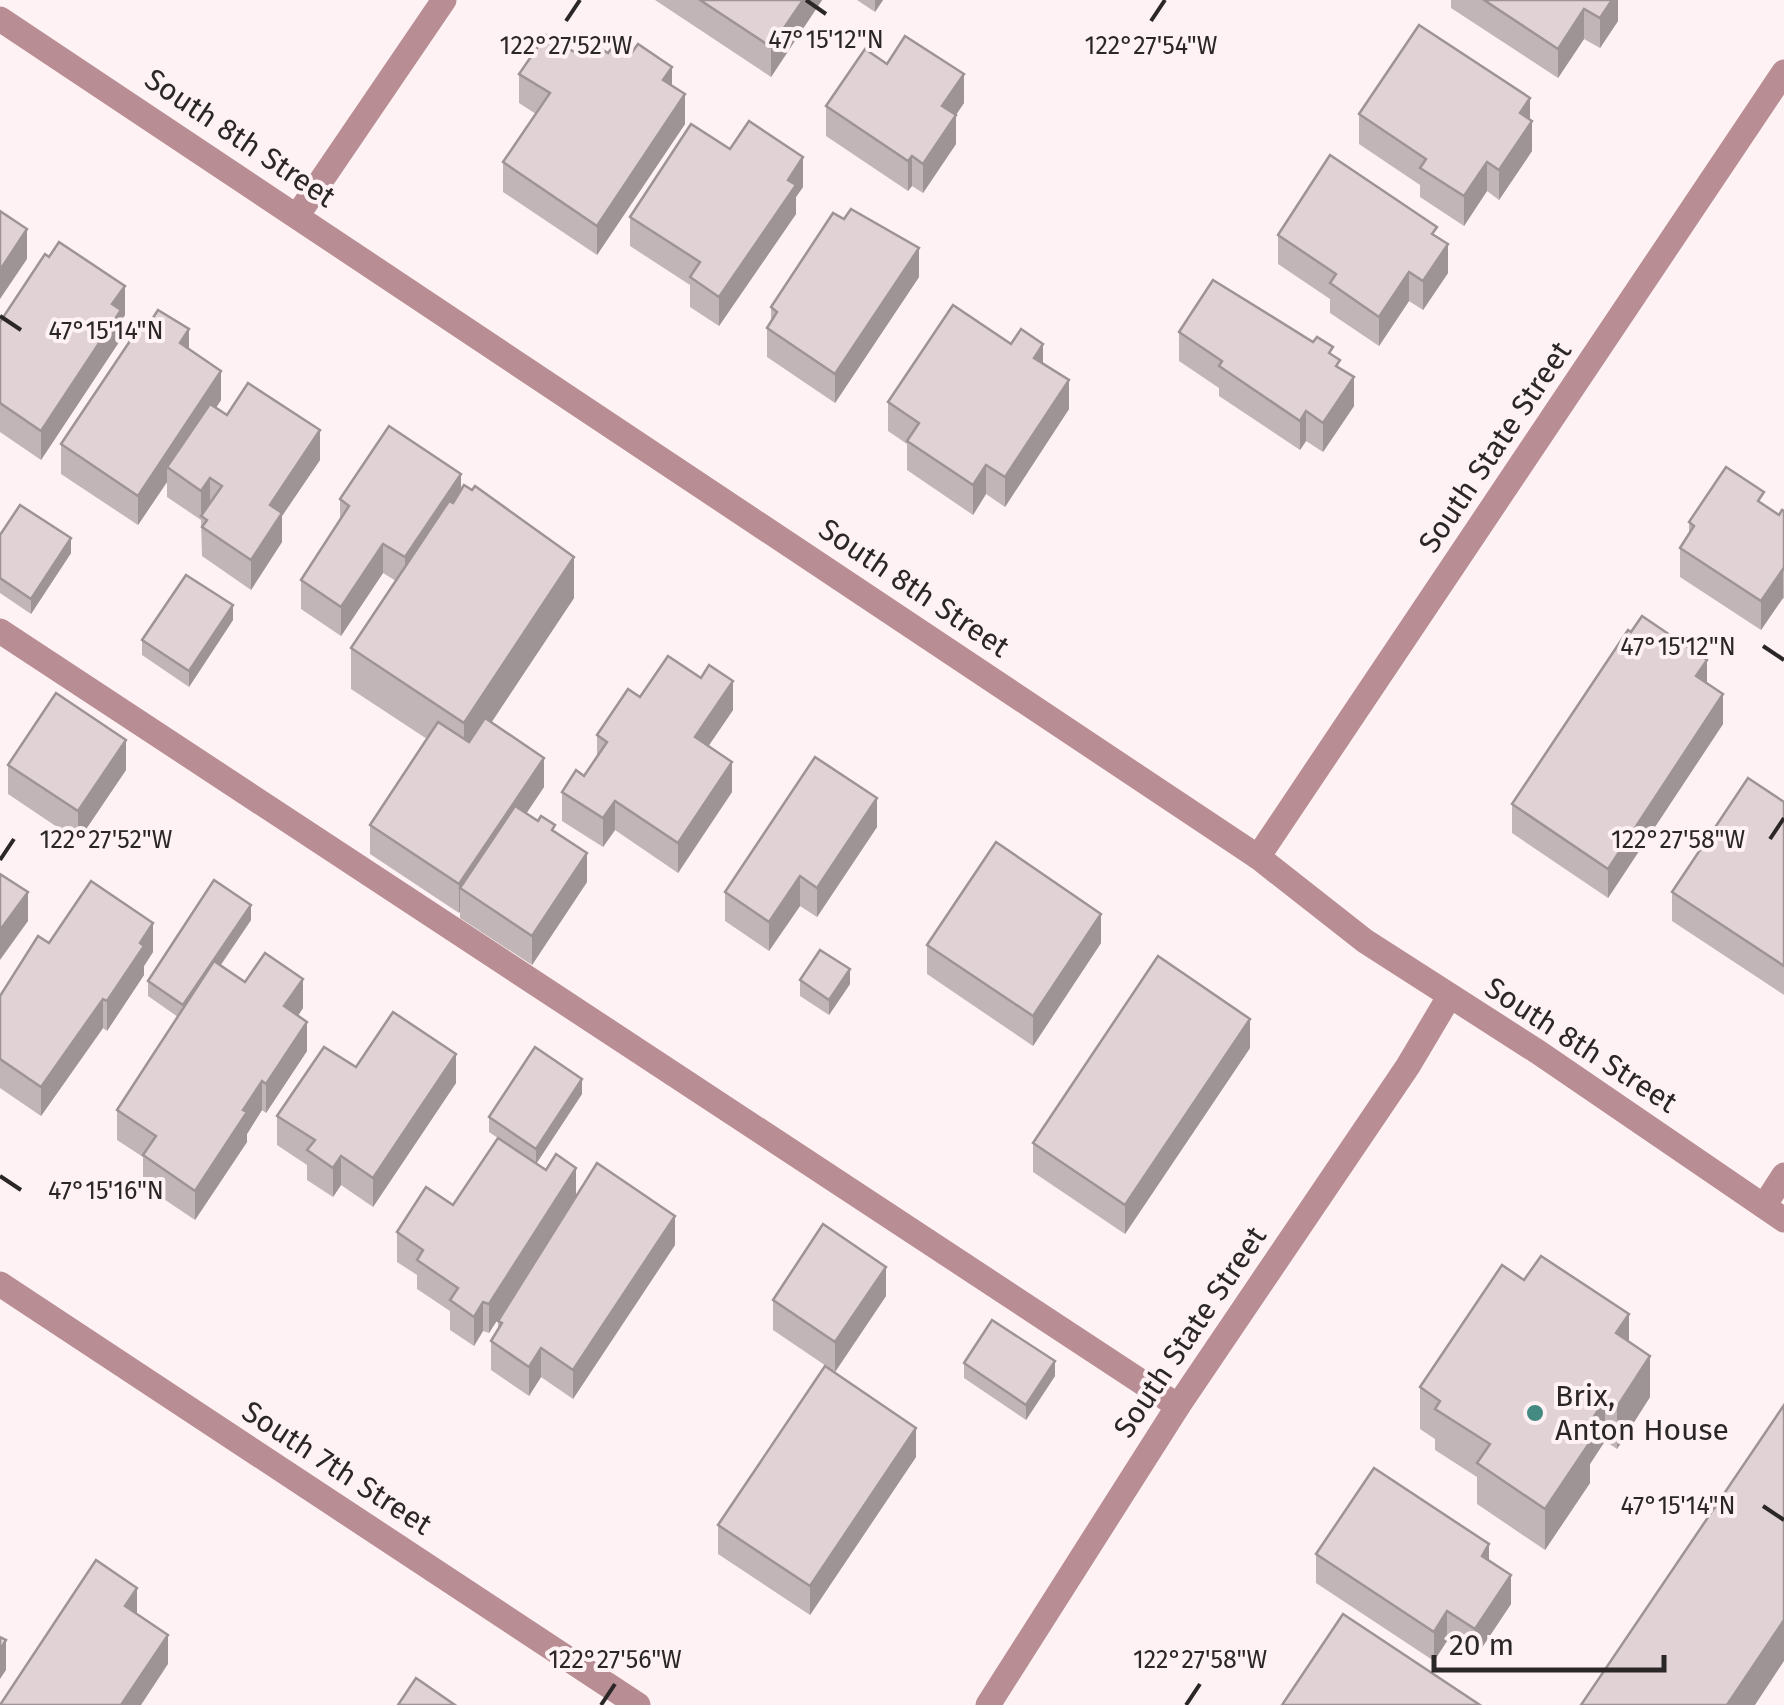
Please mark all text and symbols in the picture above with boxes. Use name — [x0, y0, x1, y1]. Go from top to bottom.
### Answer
text: 47°15'12"N — [768, 25, 884, 55]
text: 122°27'52"W — [500, 31, 633, 61]
text: 122°27'54"W — [1085, 31, 1218, 61]
street label: South 8th Street — [138, 61, 342, 215]
text: 47°15'14"N — [48, 316, 164, 346]
street label: South State Street — [1411, 334, 1579, 559]
street label: South 8th Street — [812, 511, 1016, 665]
text: 47°15'12"N — [1620, 632, 1736, 662]
text: 122°27'52"W — [40, 825, 173, 855]
text: 122°27'58"W — [1611, 825, 1745, 855]
street label: South 8th Street — [1478, 969, 1684, 1121]
text: 47°15'16"N — [48, 1176, 164, 1206]
street label: South State Street — [1106, 1219, 1274, 1444]
place label: Brix, Anton House — [1555, 1378, 1729, 1448]
street label: South 7th Street — [235, 1393, 439, 1543]
marker: Brix, Anton House — [1524, 1402, 1546, 1424]
text: 47°15'14"N — [1620, 1491, 1736, 1521]
scale bar — [1434, 1610, 1664, 1672]
text: 20 m — [1449, 1627, 1514, 1663]
text: 122°27'56"W — [548, 1645, 682, 1675]
text: 122°27'58"W — [1133, 1645, 1267, 1675]

